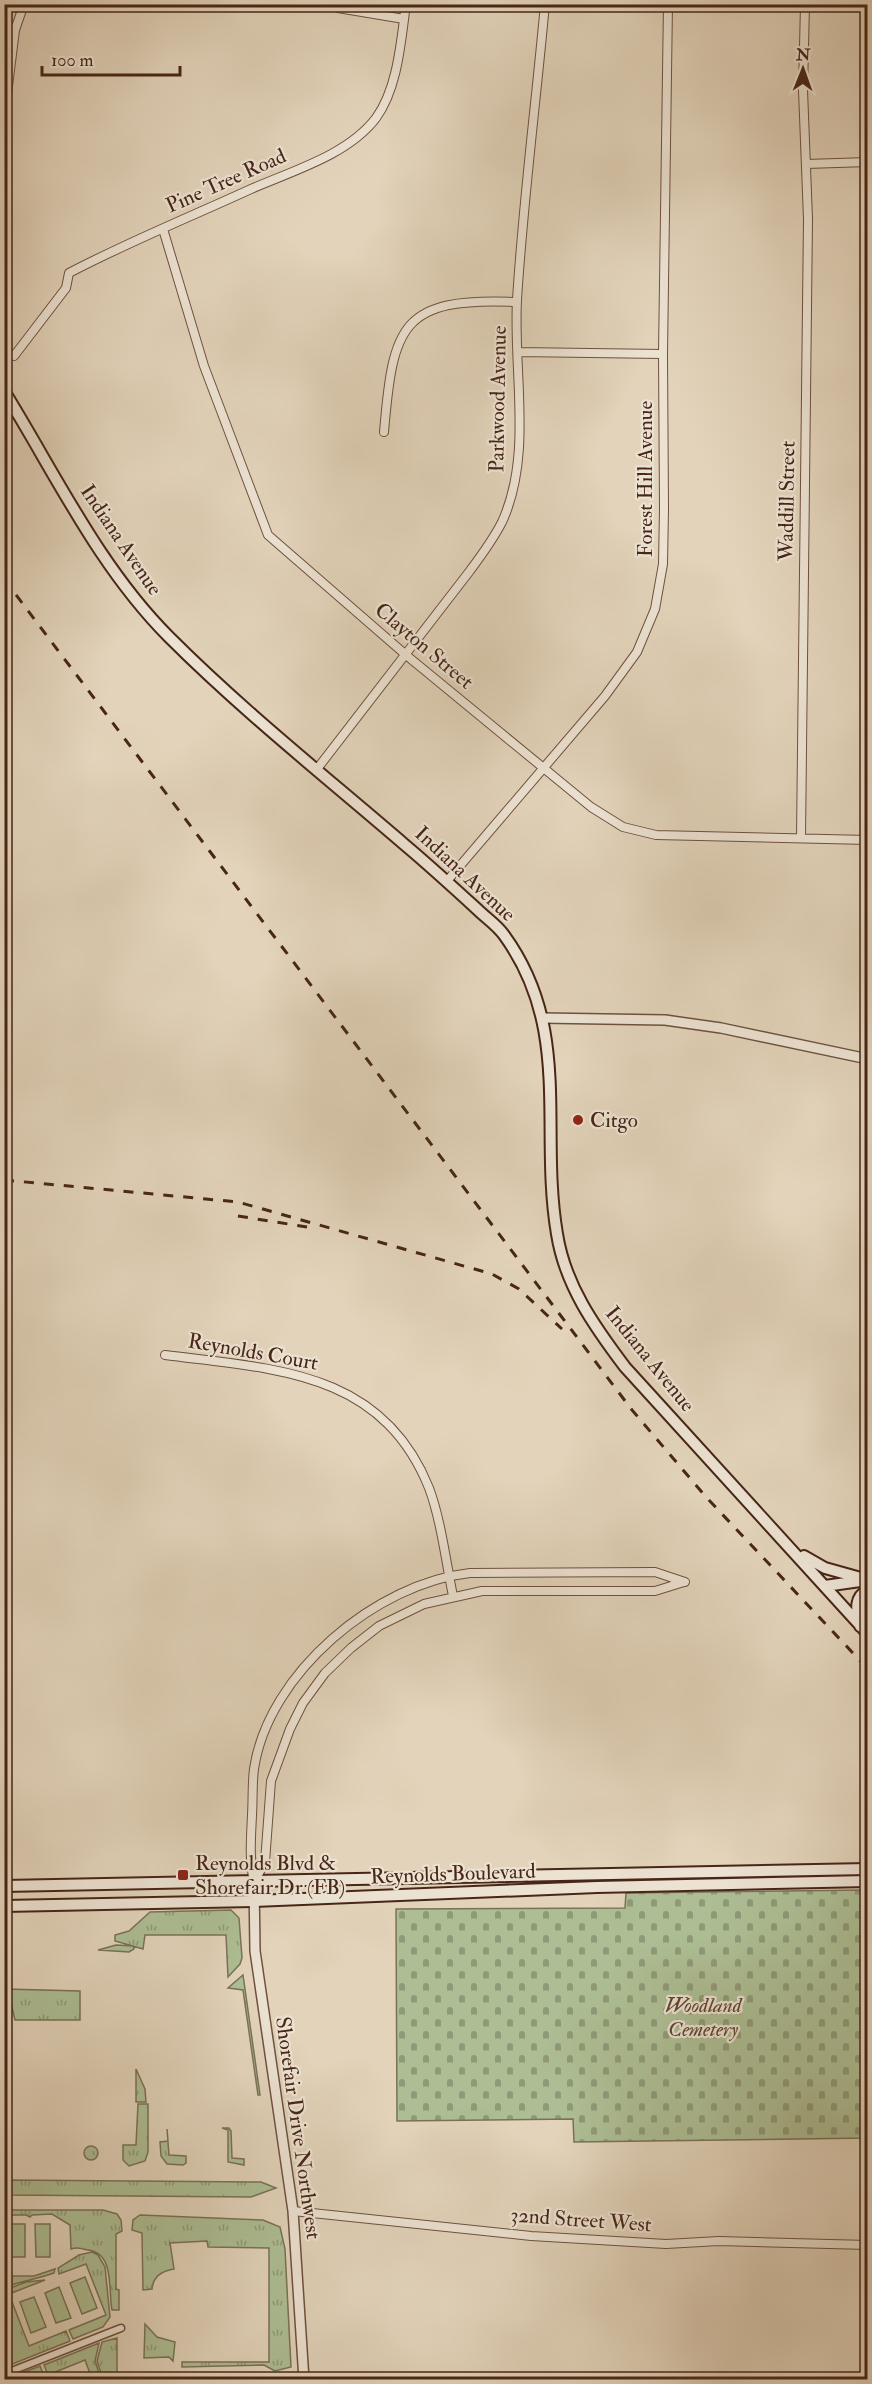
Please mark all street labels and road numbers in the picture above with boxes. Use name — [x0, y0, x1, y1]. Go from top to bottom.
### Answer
street label: Pine Tree Road — [162, 142, 291, 220]
street label: Parkwood Avenue — [483, 325, 513, 473]
street label: Forest Hill Avenue — [632, 401, 659, 557]
street label: Waddill Street — [772, 440, 802, 562]
street label: Indiana Avenue — [74, 479, 168, 601]
street label: Clayton Street — [369, 597, 479, 695]
street label: Indiana Avenue — [409, 820, 521, 928]
street label: Indiana Avenue — [599, 1301, 701, 1418]
street label: Reynolds Court — [186, 1327, 320, 1377]
street label: Reynolds Boulevard — [370, 1858, 537, 1890]
street label: Shorefair Drive Northwest — [269, 2015, 327, 2241]
street label: 32nd Street West — [509, 2202, 653, 2238]

